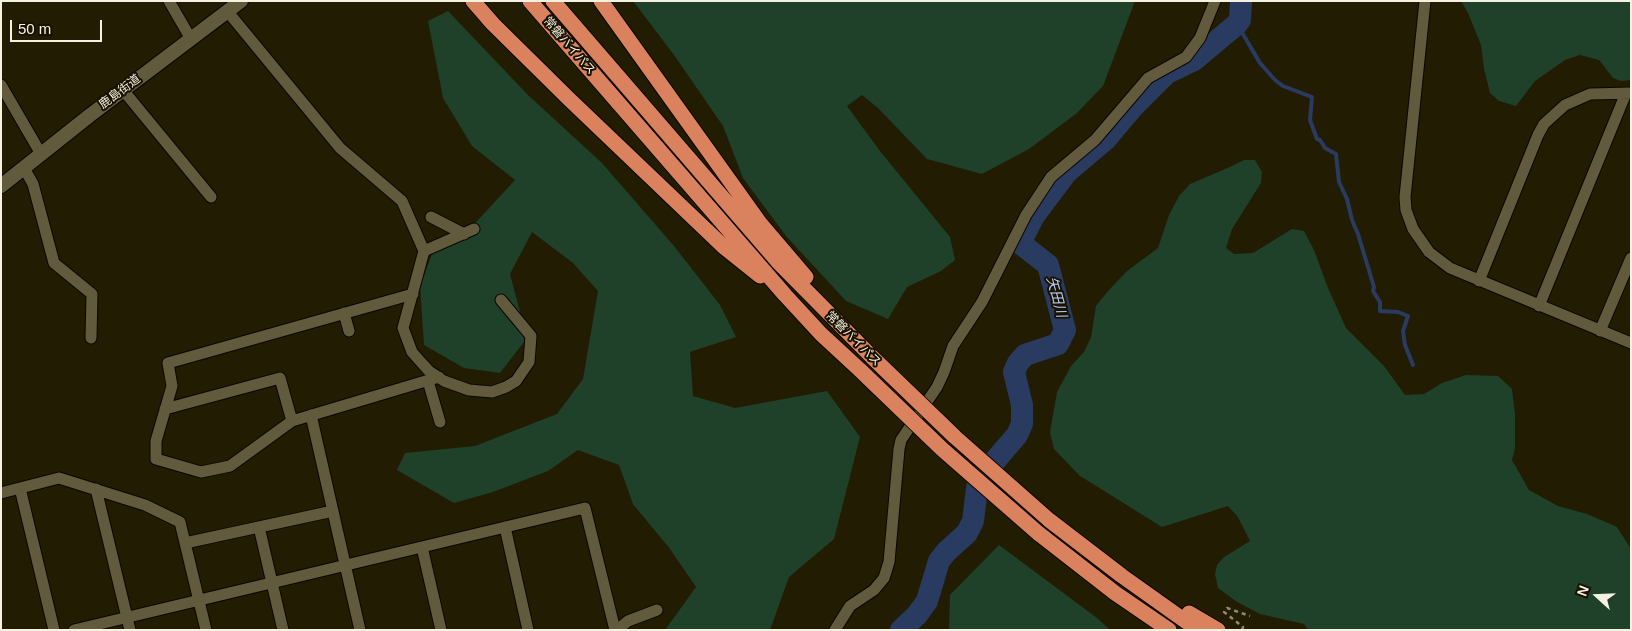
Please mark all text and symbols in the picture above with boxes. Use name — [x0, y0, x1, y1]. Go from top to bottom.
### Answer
scale bar — [12, 10, 105, 42]
street label: 常磐バイパス — [540, 14, 598, 78]
text: 50 m — [18, 20, 51, 37]
street label: 鹿島街道 — [96, 72, 144, 112]
water label: 矢田川 — [1042, 275, 1070, 319]
street label: 常磐バイパス — [822, 308, 884, 370]
north arrow — [1572, 571, 1622, 621]
text: N — [1574, 583, 1592, 598]

